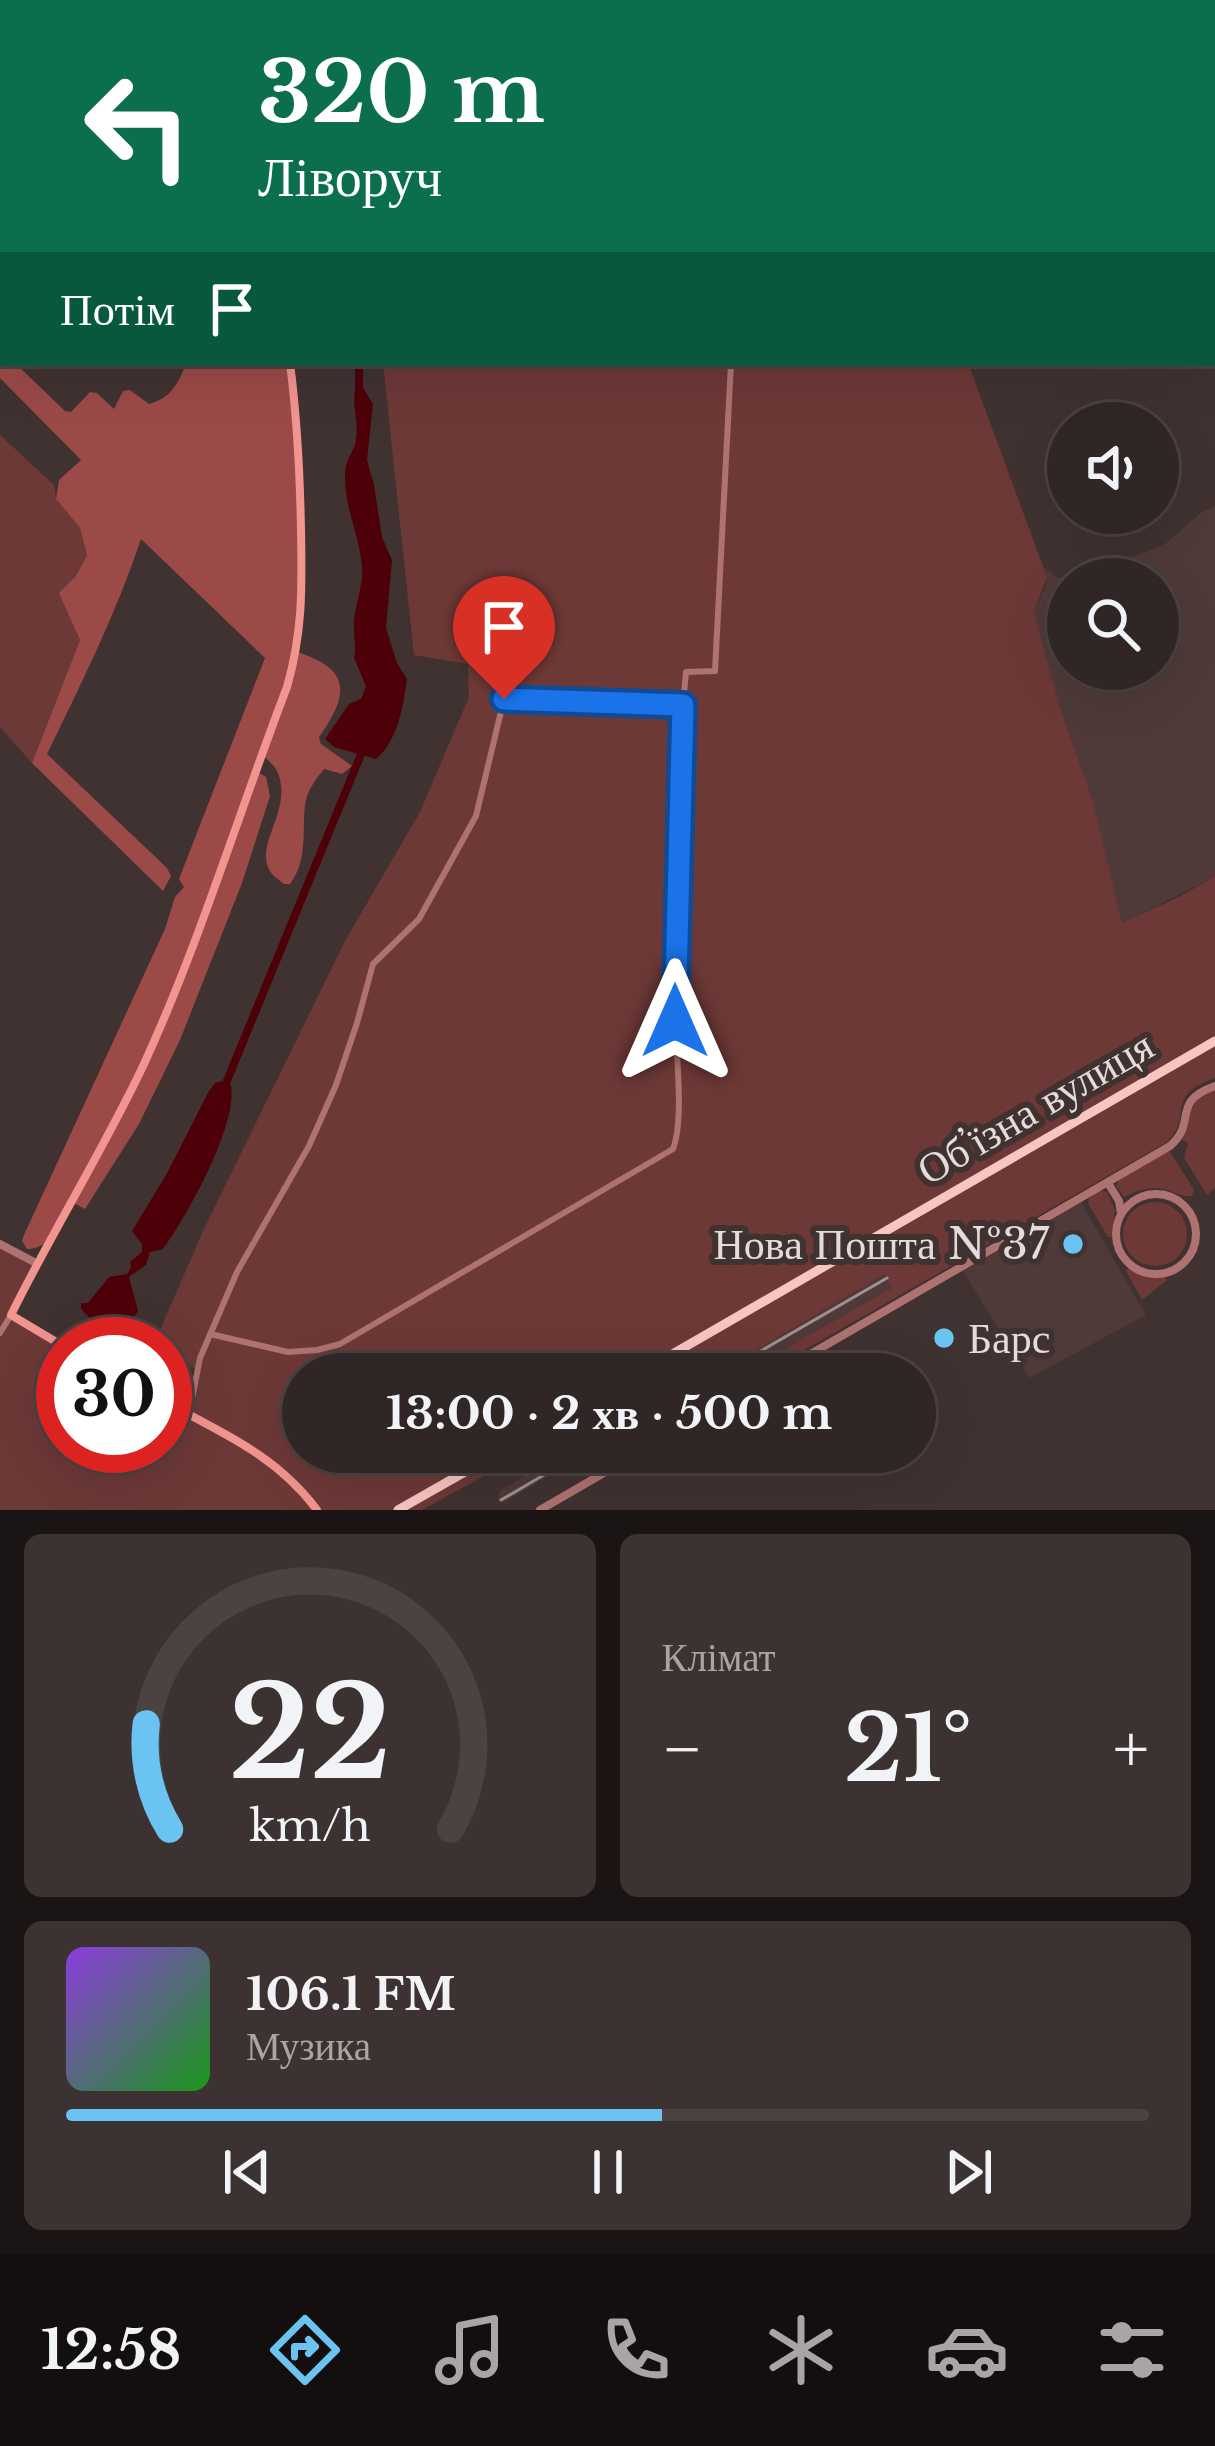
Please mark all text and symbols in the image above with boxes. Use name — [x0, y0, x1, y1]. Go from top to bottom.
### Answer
text: 320 m — [258, 41, 545, 145]
icon: left — [60, 48, 216, 204]
text: Ліворуч — [258, 144, 442, 211]
icon: arrive — [199, 276, 265, 342]
text: Потім — [60, 281, 175, 337]
map controls — [1047, 402, 1179, 690]
button: sound — [1047, 402, 1179, 534]
button: search — [1047, 558, 1179, 690]
pin — [453, 576, 555, 699]
icon: arrive — [471, 594, 537, 660]
position arrow — [612, 958, 738, 1084]
street label: Обʼїзна вулиця — [908, 1019, 1162, 1195]
place label: Нова Пошта №37 — [714, 1218, 1050, 1270]
marker: Нова Пошта №37 — [1060, 1231, 1086, 1257]
place label: Барс — [968, 1312, 1050, 1364]
speed limit sign: 30 — [36, 1317, 192, 1473]
marker: Барс — [931, 1325, 957, 1351]
text: 13:00 · 2 хв · 500 m — [386, 1385, 832, 1441]
text: Клімат — [662, 1633, 776, 1682]
text: 22 — [228, 1657, 391, 1812]
text: 21° — [844, 1694, 972, 1805]
text: − — [662, 1708, 703, 1790]
text: + — [1113, 1708, 1149, 1790]
text: km/h — [249, 1798, 371, 1852]
text: 106.1 FM — [246, 1966, 456, 2022]
text: Музика — [246, 2022, 371, 2071]
icon: previous — [214, 2139, 280, 2205]
icon: pause — [575, 2139, 641, 2205]
icon: next — [936, 2139, 1002, 2205]
icon: directions — [263, 2308, 347, 2392]
icon: music — [428, 2308, 512, 2392]
icon: phone — [594, 2308, 678, 2392]
icon: climate — [759, 2308, 843, 2392]
icon: car — [925, 2308, 1009, 2392]
icon: filters — [1090, 2308, 1174, 2392]
text: 12:58 — [41, 2317, 181, 2384]

